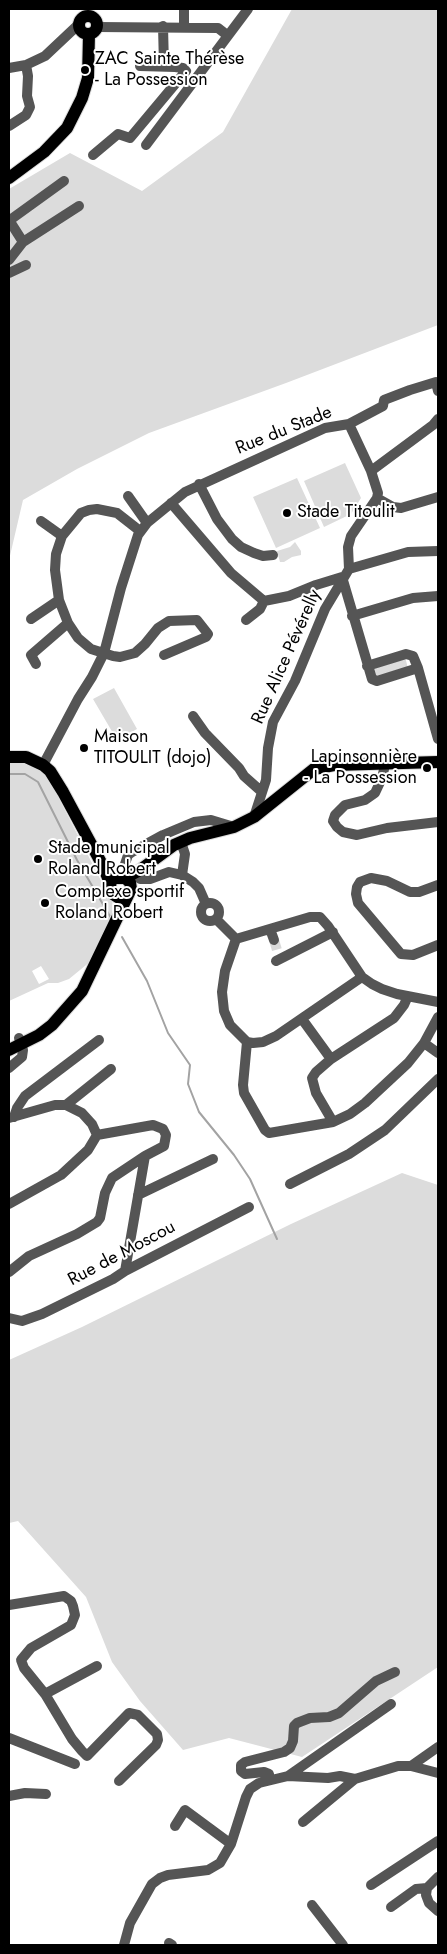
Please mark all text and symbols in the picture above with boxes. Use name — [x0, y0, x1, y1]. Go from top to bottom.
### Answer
place label: ZAC Sainte Thérèse - La Possession — [95, 49, 244, 92]
marker: ZAC Sainte Thérèse - La Possession — [79, 64, 91, 76]
street label: Rue du Stade — [233, 402, 335, 460]
place label: Stade Titoulit — [297, 502, 395, 524]
marker: Stade Titoulit — [281, 507, 293, 519]
street label: Rue Alice Pévérelly — [248, 586, 326, 728]
place label: Maison TITOULIT (dojo) — [94, 727, 212, 770]
marker: Maison TITOULIT (dojo) — [78, 742, 90, 754]
place label: Lapinsonnière - La Possession — [304, 747, 417, 790]
marker: Lapinsonnière - La Possession — [421, 762, 433, 774]
place label: Stade municipal Roland Robert — [48, 838, 170, 881]
marker: Stade municipal Roland Robert — [32, 853, 44, 865]
place label: Complexe sportif Roland Robert — [55, 882, 184, 924]
marker: Complexe sportif Roland Robert — [39, 897, 51, 909]
street label: Rue de Moscou — [65, 1217, 179, 1291]

